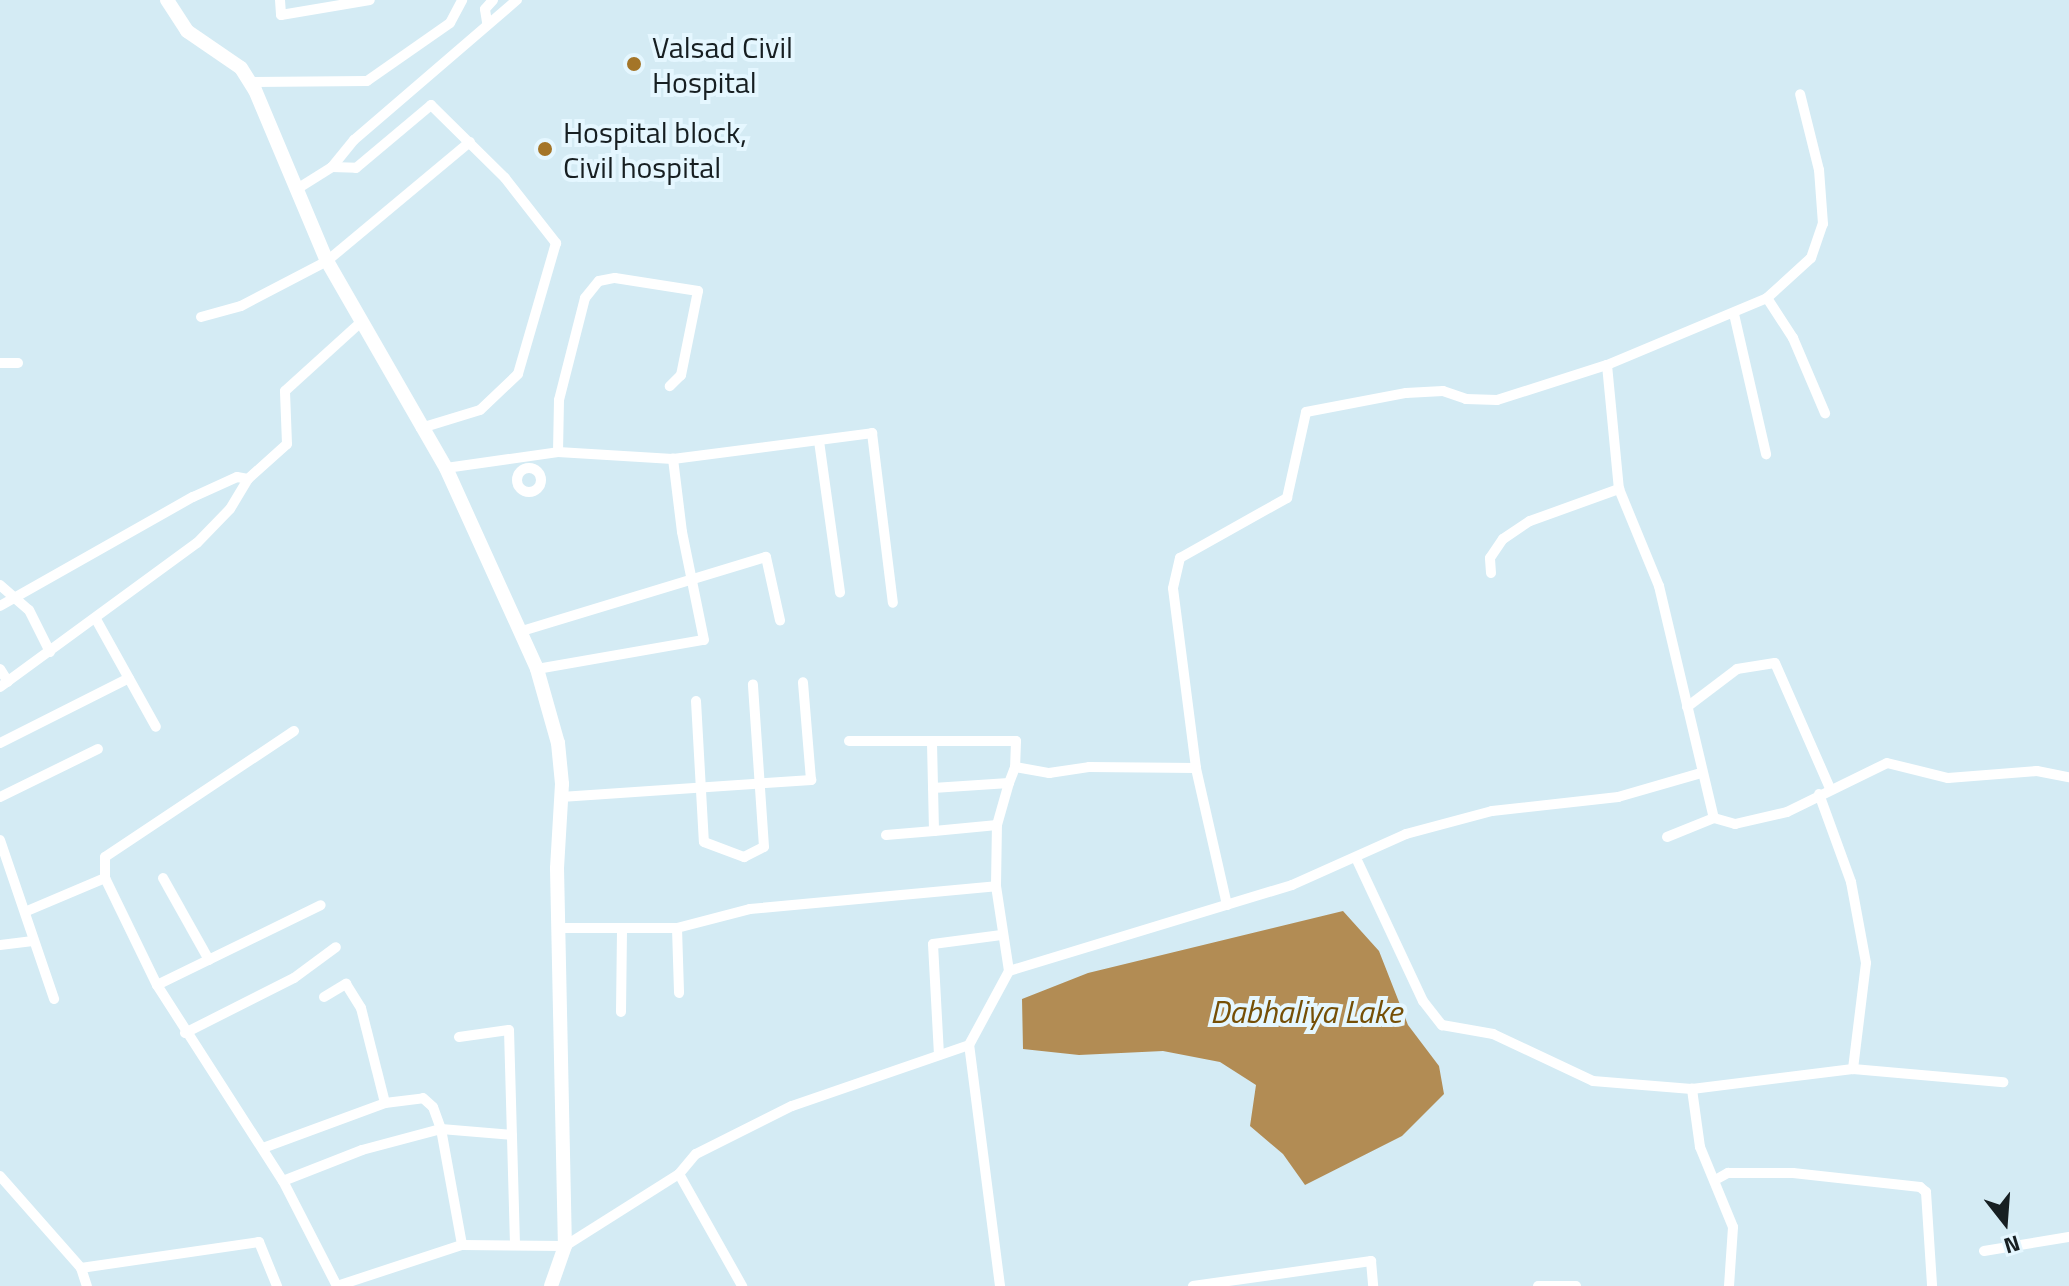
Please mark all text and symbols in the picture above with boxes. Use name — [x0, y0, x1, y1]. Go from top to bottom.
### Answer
place label: Valsad Civil Hospital — [652, 29, 793, 100]
marker: Valsad Civil Hospital — [623, 53, 645, 75]
place label: Hospital block, Civil hospital — [563, 114, 747, 184]
marker: Hospital block, Civil hospital — [534, 138, 556, 160]
water label: Dabhaliya Lake — [1210, 992, 1402, 1030]
north arrow — [1965, 1182, 2045, 1262]
text: N — [2000, 1226, 2024, 1263]

